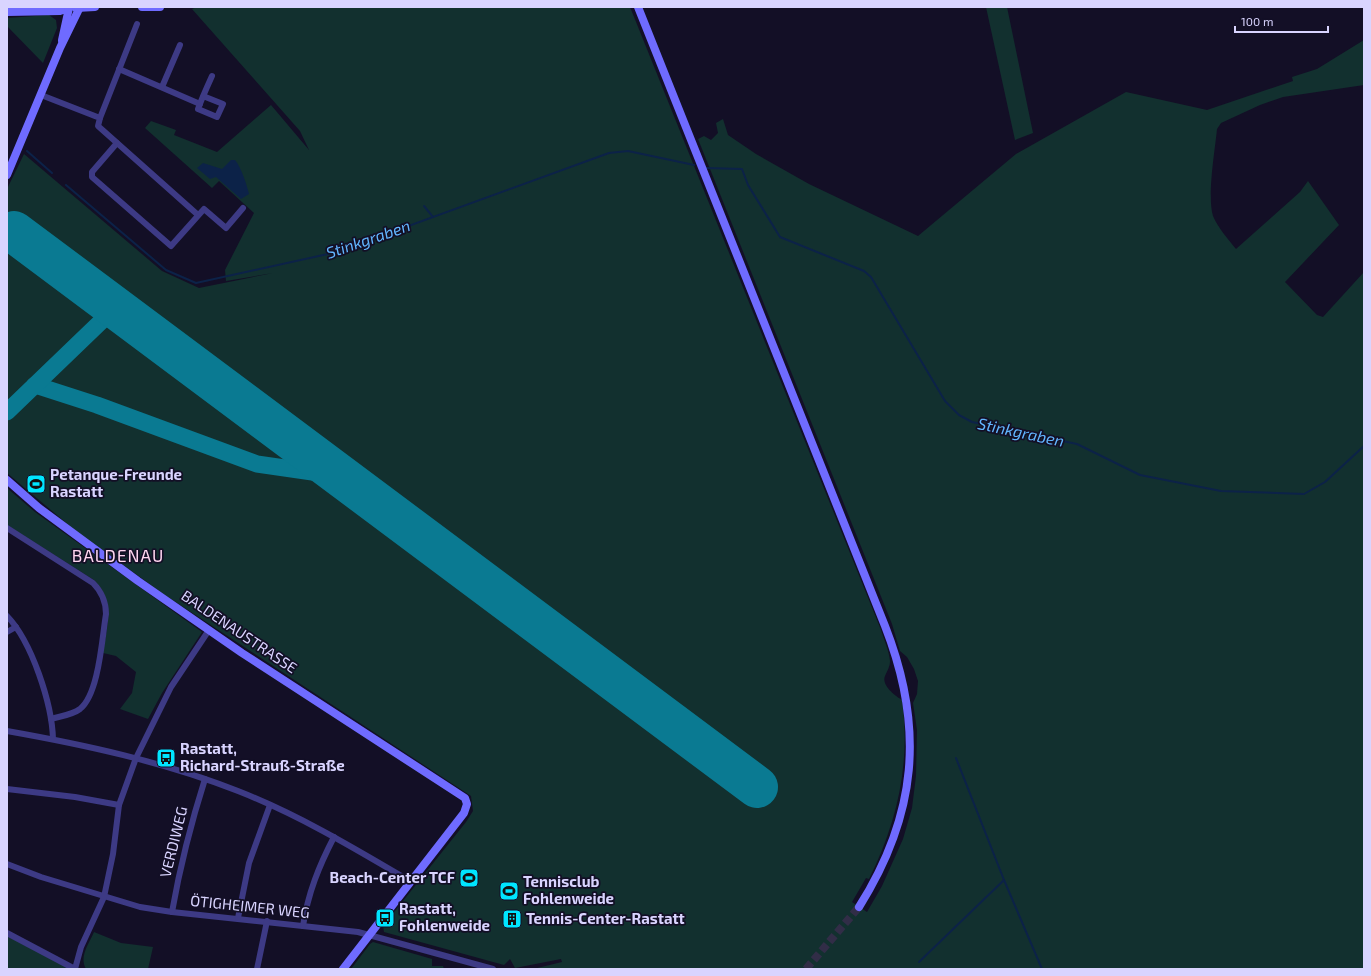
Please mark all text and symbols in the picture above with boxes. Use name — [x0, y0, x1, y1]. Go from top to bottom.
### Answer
scale bar — [1235, 8, 1328, 34]
text: 100 m — [1241, 14, 1273, 28]
water label: Stinkgraben — [323, 215, 413, 262]
water label: Stinkgraben — [976, 413, 1066, 450]
place label: Petanque-Freunde Rastatt — [50, 465, 182, 500]
sports icon: Petanque-Freunde Rastatt — [25, 473, 47, 495]
district label: BALDENAU — [72, 545, 164, 565]
street label: BALDENAUSTRASSE — [178, 586, 301, 677]
place label: Rastatt, Richard-Strauß-Straße — [180, 739, 345, 774]
bus stop icon: Rastatt, Richard-Strauß-Straße — [155, 747, 177, 769]
street label: VERDIWEG — [156, 804, 191, 879]
sports icon: Beach-Center TCF — [458, 867, 480, 889]
place label: Beach-Center TCF — [330, 868, 455, 886]
place label: Tennisclub Fohlenweide — [523, 872, 614, 907]
sports icon: Tennisclub Fohlenweide — [498, 880, 520, 902]
street label: ÖTIGHEIMER WEG — [189, 891, 311, 921]
place label: Rastatt, Fohlenweide — [399, 899, 490, 934]
bus stop icon: Rastatt, Fohlenweide — [374, 907, 396, 929]
building icon: Tennis-Center-Rastatt — [501, 908, 523, 930]
place label: Tennis-Center-Rastatt — [526, 909, 685, 927]

